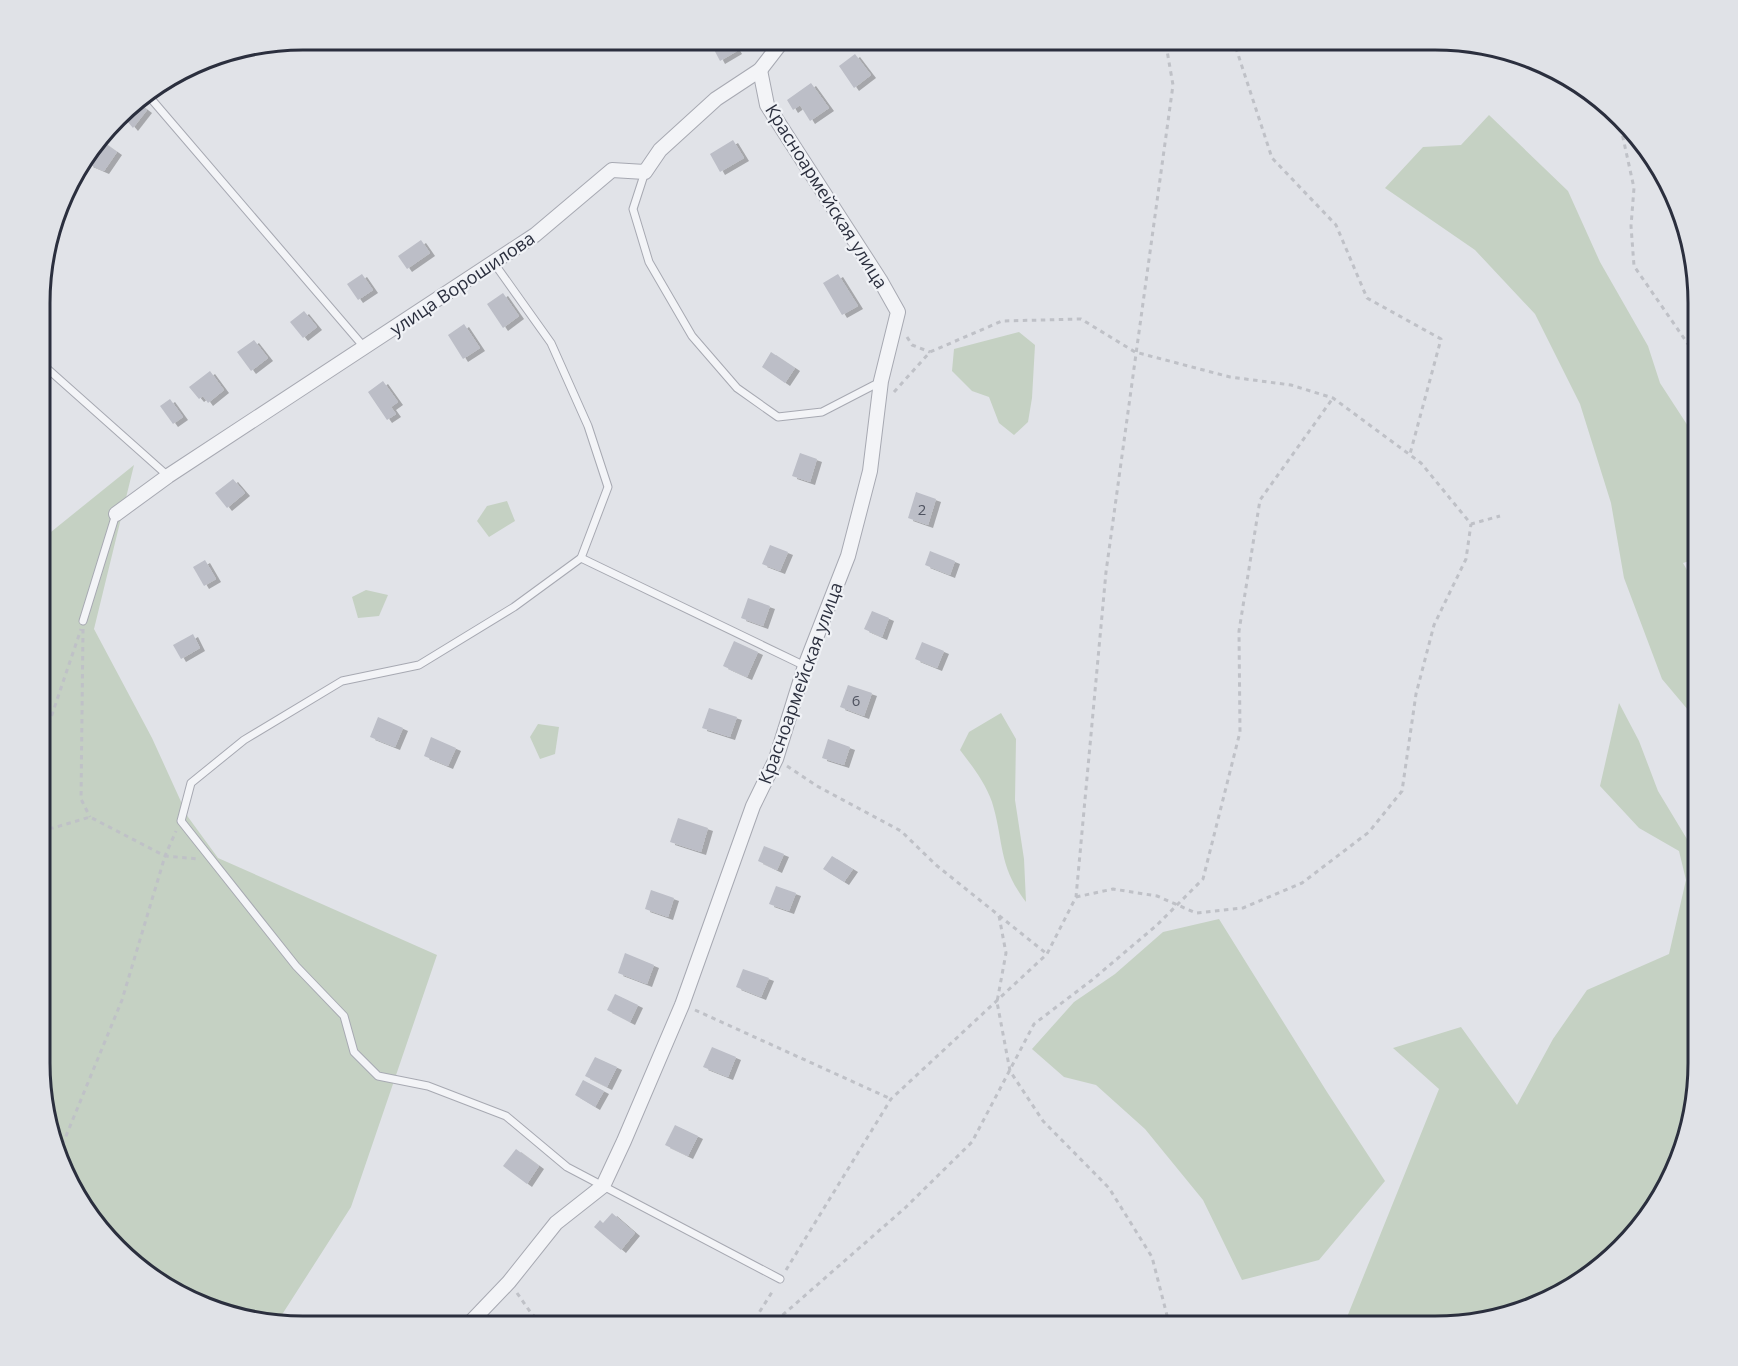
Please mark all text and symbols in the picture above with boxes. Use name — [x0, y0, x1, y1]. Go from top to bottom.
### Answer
street label: Красноармейская улица — [760, 99, 894, 293]
street label: улица Ворошилова — [385, 226, 539, 340]
house number: 2 — [918, 499, 926, 519]
street label: Красноармейская улица — [752, 579, 848, 787]
house number: 6 — [852, 690, 860, 710]

